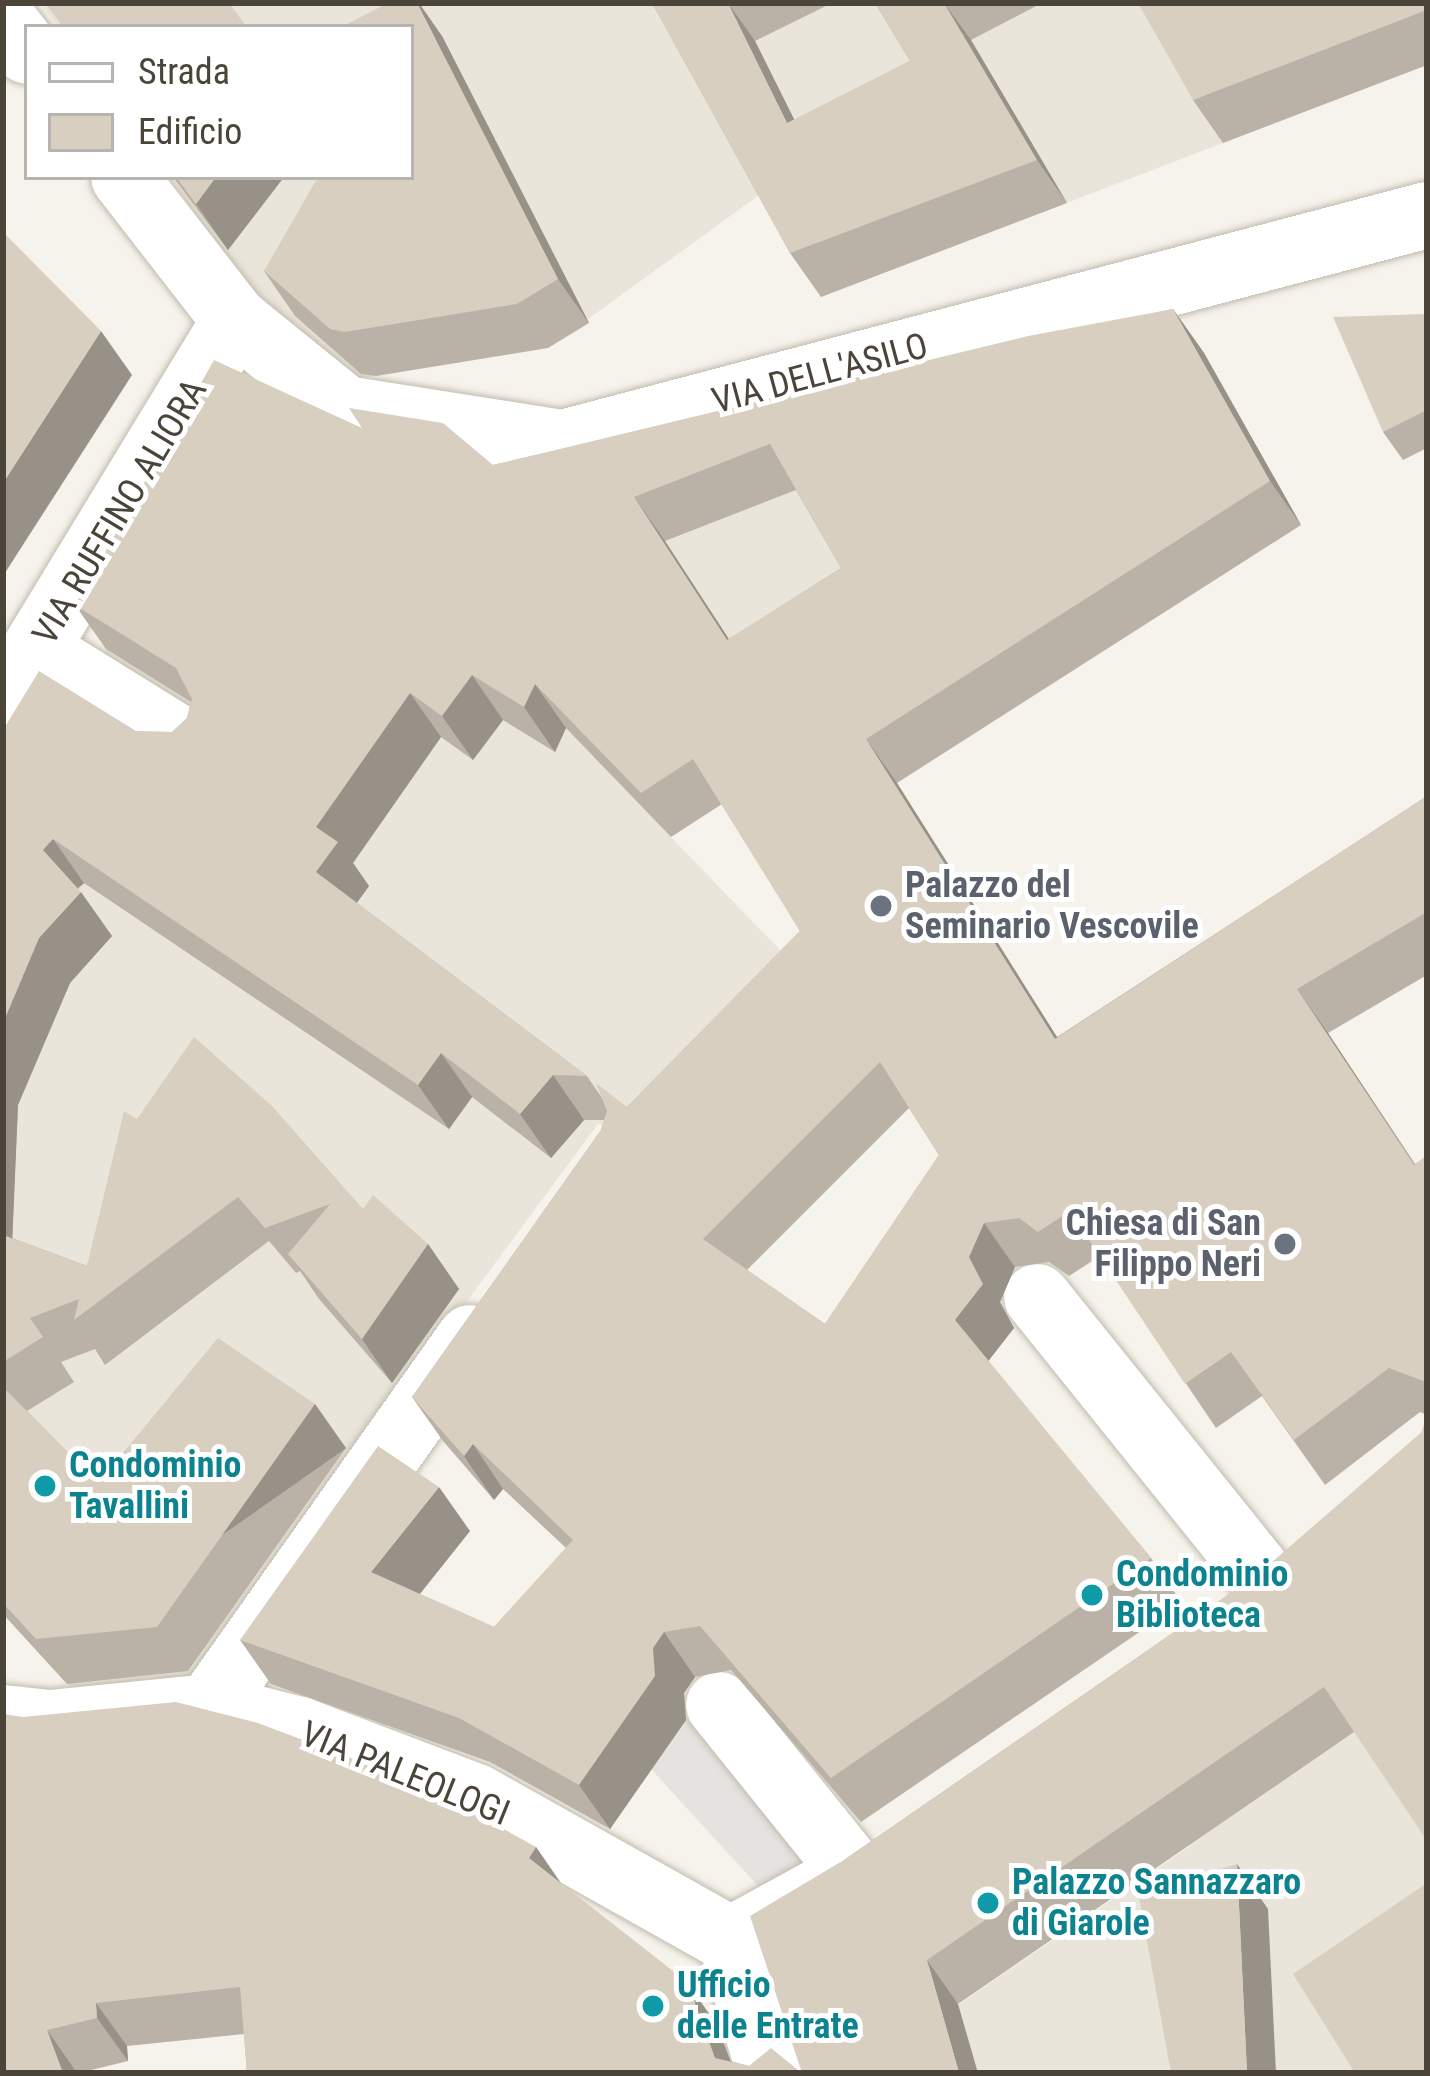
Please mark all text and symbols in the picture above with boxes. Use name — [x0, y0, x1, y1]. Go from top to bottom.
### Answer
legend — [24, 24, 414, 180]
text: Strada — [138, 51, 230, 93]
text: Edificio — [138, 111, 242, 153]
street label: VIA DELL'ASILO — [707, 324, 933, 424]
street label: VIA RUFFINO ALIORA — [24, 371, 216, 653]
place label: Palazzo del Seminario Vescovile — [905, 863, 1199, 948]
marker: Palazzo del Seminario Vescovile — [868, 893, 894, 919]
place label: Chiesa di San Filippo Neri — [1066, 1201, 1261, 1286]
marker: Chiesa di San Filippo Neri — [1272, 1231, 1298, 1257]
place label: Condominio Tavallini — [69, 1443, 241, 1528]
marker: Condominio Tavallini — [32, 1473, 58, 1499]
place label: Condominio Biblioteca — [1116, 1552, 1288, 1637]
marker: Condominio Biblioteca — [1079, 1582, 1105, 1608]
street label: VIA PALEOLOGI — [294, 1713, 516, 1835]
place label: Palazzo Sannazzaro di Giarole — [1012, 1860, 1301, 1945]
marker: Palazzo Sannazzaro di Giarole — [975, 1890, 1001, 1916]
place label: Ufficio delle Entrate — [677, 1963, 859, 2048]
marker: Ufficio delle Entrate — [640, 1993, 666, 2019]

